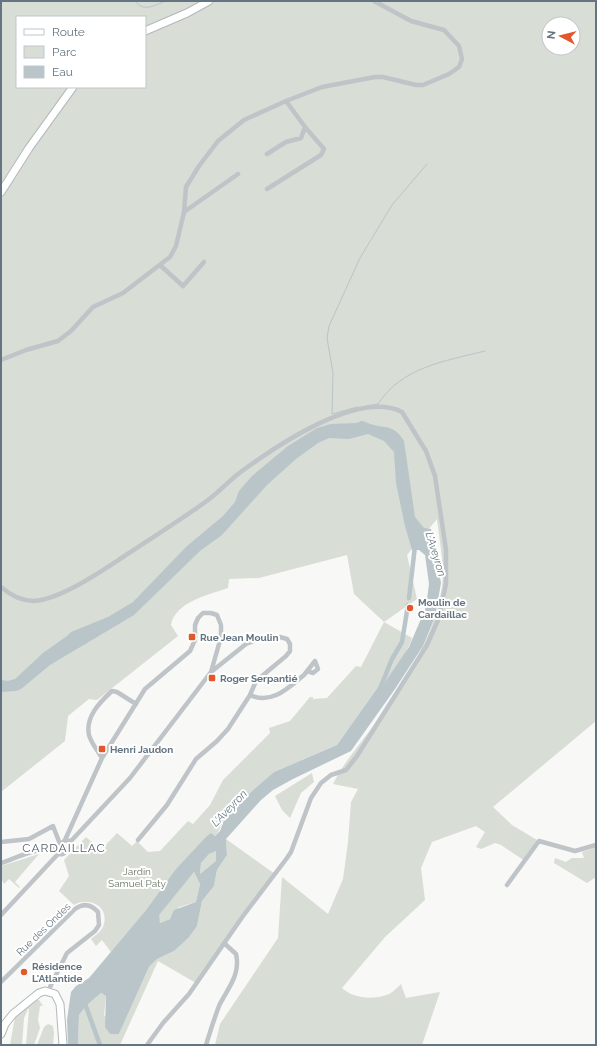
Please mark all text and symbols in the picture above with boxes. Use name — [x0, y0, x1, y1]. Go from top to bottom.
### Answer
legend — [16, 16, 146, 88]
north arrow — [541, 16, 581, 56]
text: Route — [52, 25, 85, 39]
text: N — [545, 30, 559, 40]
text: Parc — [52, 45, 77, 59]
text: Eau — [52, 65, 73, 79]
water label: L'Aveyron — [423, 530, 448, 578]
place label: Moulin de Cardaillac — [418, 597, 467, 620]
marker: Moulin de Cardaillac — [405, 603, 415, 613]
marker: Rue Jean Moulin — [187, 632, 197, 642]
place label: Rue Jean Moulin — [200, 632, 278, 643]
marker: Roger Serpantié — [207, 673, 217, 683]
place label: Roger Serpantié — [220, 673, 297, 684]
marker: Henri Jaudon — [97, 744, 107, 754]
place label: Henri Jaudon — [110, 744, 173, 755]
water label: L'Aveyron — [209, 787, 250, 829]
district label: CARDAILLAC — [22, 841, 106, 855]
park label: Jardin Samuel Paty — [108, 866, 166, 889]
street label: Rue des Ondes — [14, 901, 73, 958]
place label: Résidence L'Atlantide — [32, 961, 83, 984]
marker: Résidence L'Atlantide — [19, 967, 29, 977]

